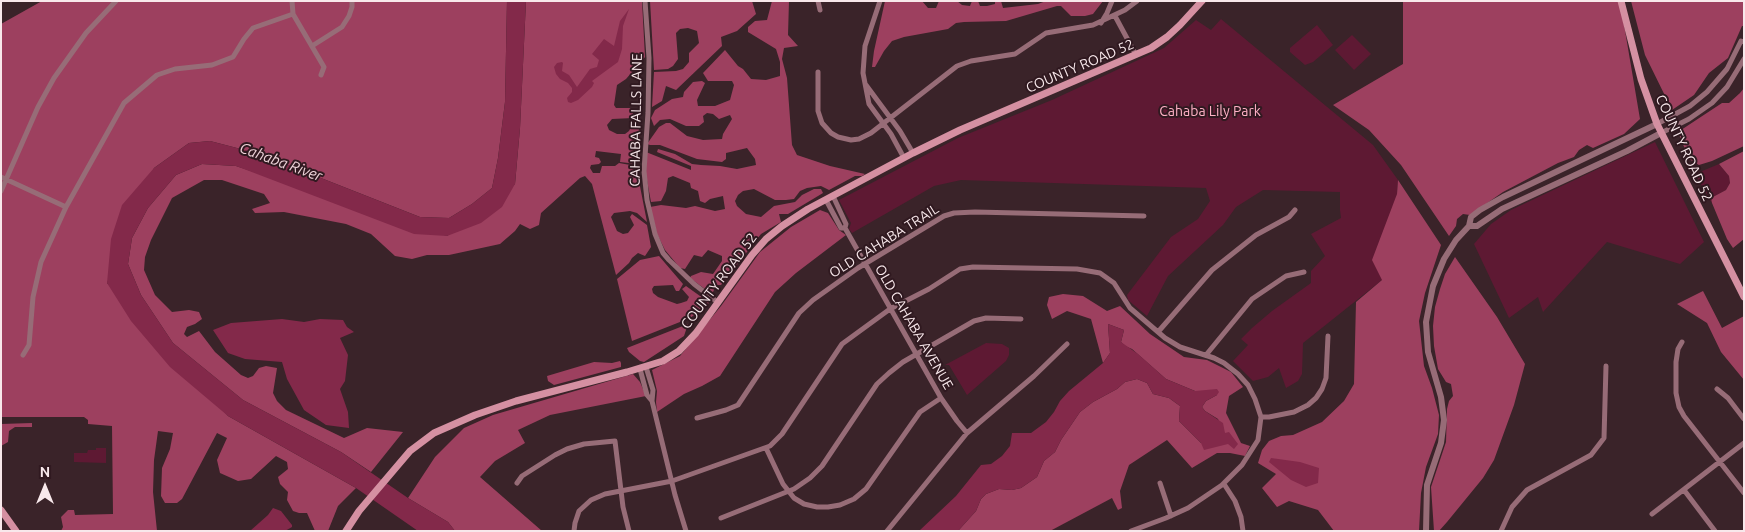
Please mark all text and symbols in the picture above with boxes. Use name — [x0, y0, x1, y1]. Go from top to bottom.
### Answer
street label: COUNTY ROAD 52 — [1023, 36, 1137, 96]
street label: CAHABA FALLS LANE — [626, 53, 646, 187]
street label: COUNTY ROAD 52 — [1652, 92, 1716, 204]
park label: Cahaba Lily Park — [1159, 103, 1261, 119]
water label: Cahaba River — [237, 139, 325, 185]
street label: OLD CAHABA TRAIL — [826, 201, 942, 281]
street label: COUNTY ROAD 52 — [677, 230, 761, 332]
street label: OLD CAHABA AVENUE — [871, 261, 957, 393]
north arrow — [20, 462, 70, 512]
text: N — [40, 464, 50, 480]

